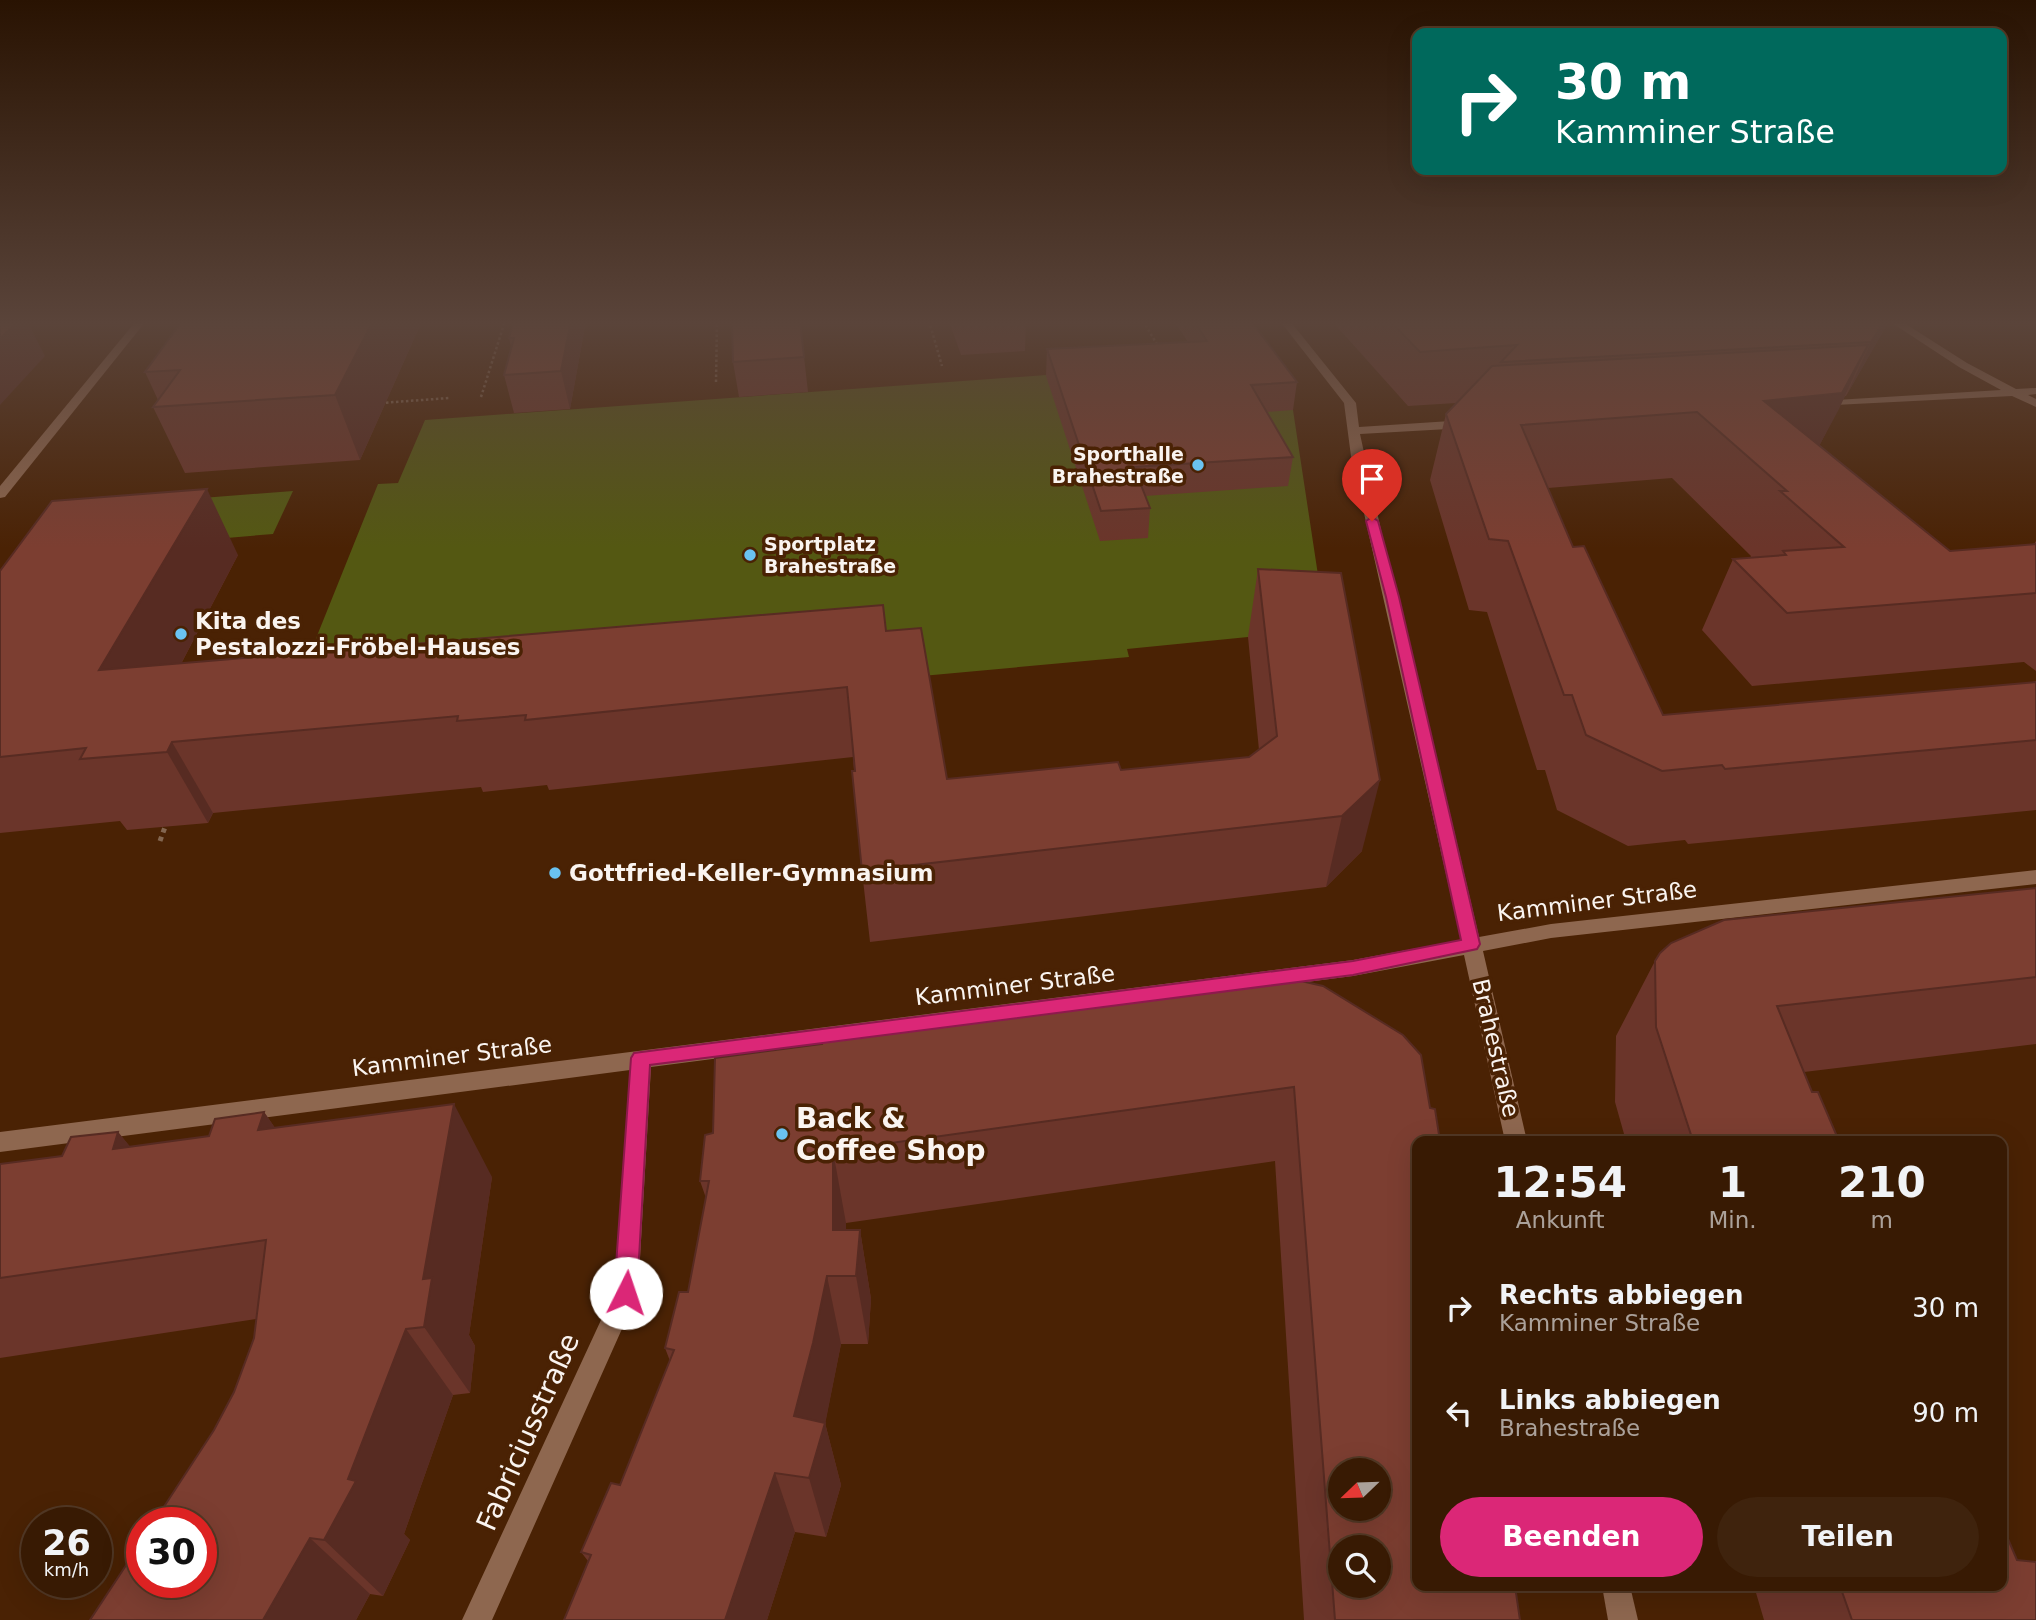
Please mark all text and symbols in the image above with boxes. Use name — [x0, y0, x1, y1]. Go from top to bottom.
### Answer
text: 30 m — [1555, 54, 1691, 111]
icon: right — [1440, 56, 1531, 147]
text: Kamminer Straße — [1555, 113, 1835, 151]
place label: Sporthalle Brahestraße — [1052, 443, 1184, 487]
pin — [1342, 449, 1402, 521]
marker: Sporthalle Brahestraße — [1190, 457, 1206, 473]
icon: arrive — [1353, 460, 1391, 498]
place label: Sportplatz Brahestraße — [764, 533, 896, 577]
marker: Sportplatz Brahestraße — [742, 547, 758, 563]
place label: Kita des Pestalozzi-Fröbel-Hauses — [195, 608, 521, 660]
marker: Kita des Pestalozzi-Fröbel-Hauses — [173, 626, 189, 642]
place label: Gottfried-Keller-Gymnasium — [569, 860, 933, 886]
marker: Gottfried-Keller-Gymnasium — [547, 865, 563, 881]
street label: Kamminer Straße — [1496, 876, 1698, 926]
street label: Kamminer Straße — [914, 960, 1116, 1010]
street label: Brahestraße — [1467, 976, 1525, 1120]
street label: Kamminer Straße — [351, 1031, 553, 1081]
place label: Back & Coffee Shop — [796, 1102, 986, 1167]
marker: Back & Coffee Shop — [774, 1126, 790, 1142]
text: 12:54 — [1493, 1158, 1627, 1207]
text: 1 — [1718, 1158, 1747, 1207]
text: 210 — [1838, 1158, 1926, 1207]
text: Ankunft — [1516, 1207, 1605, 1233]
text: Min. — [1708, 1207, 1757, 1233]
text: m — [1871, 1207, 1893, 1233]
position arrow — [589, 1256, 663, 1330]
text: Rechts abbiegen — [1499, 1280, 1744, 1310]
icon: right — [1440, 1289, 1478, 1327]
text: 30 m — [1912, 1293, 1979, 1323]
text: Kamminer Straße — [1499, 1310, 1700, 1336]
street label: Fabriciusstraße — [470, 1328, 586, 1536]
text: Links abbiegen — [1499, 1385, 1721, 1415]
icon: left — [1440, 1394, 1478, 1432]
text: 90 m — [1912, 1398, 1979, 1428]
text: Brahestraße — [1499, 1415, 1640, 1441]
north arrow — [1328, 1458, 1391, 1521]
map controls — [1328, 1458, 1391, 1598]
button: Beenden — [1440, 1497, 1703, 1577]
button: Teilen — [1717, 1497, 1979, 1577]
speed limit sign: 30 — [126, 1507, 217, 1598]
text: 26 — [42, 1523, 91, 1563]
button: search — [1328, 1535, 1391, 1598]
text: km/h — [44, 1559, 89, 1580]

